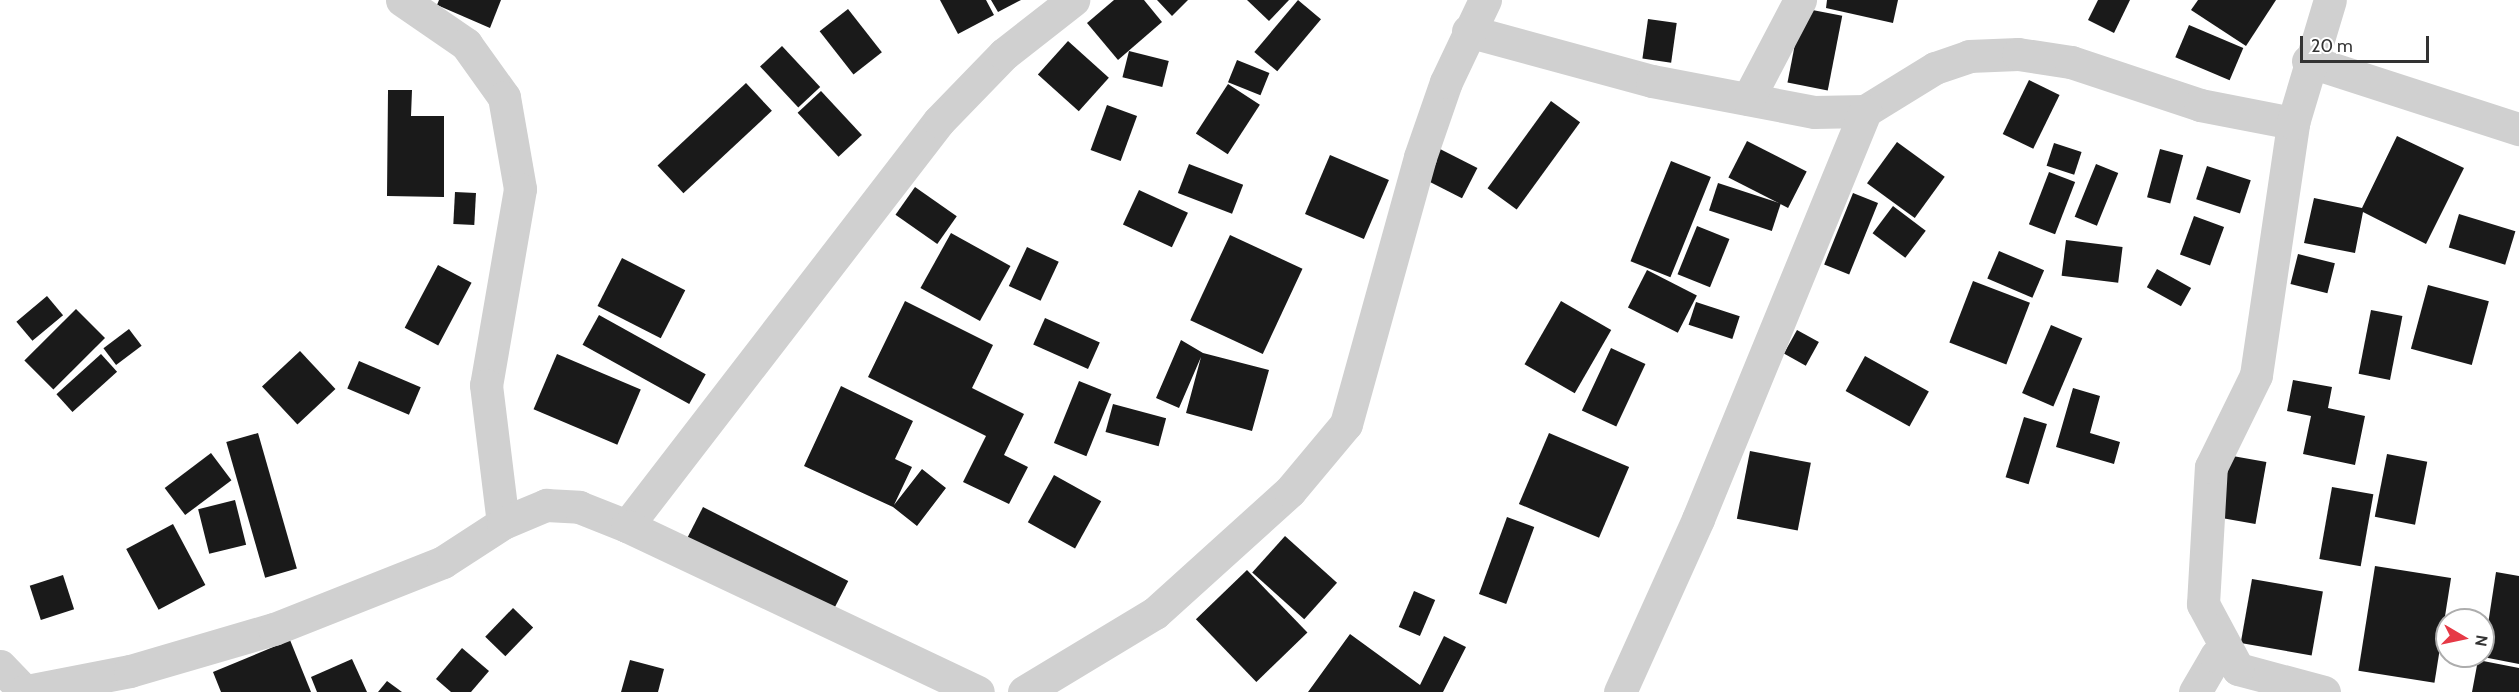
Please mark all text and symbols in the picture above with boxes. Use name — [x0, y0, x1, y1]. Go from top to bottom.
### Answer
scale bar — [2303, 24, 2432, 62]
text: 20 m — [2311, 35, 2353, 57]
north arrow — [2435, 608, 2495, 668]
text: N — [2471, 634, 2492, 648]

